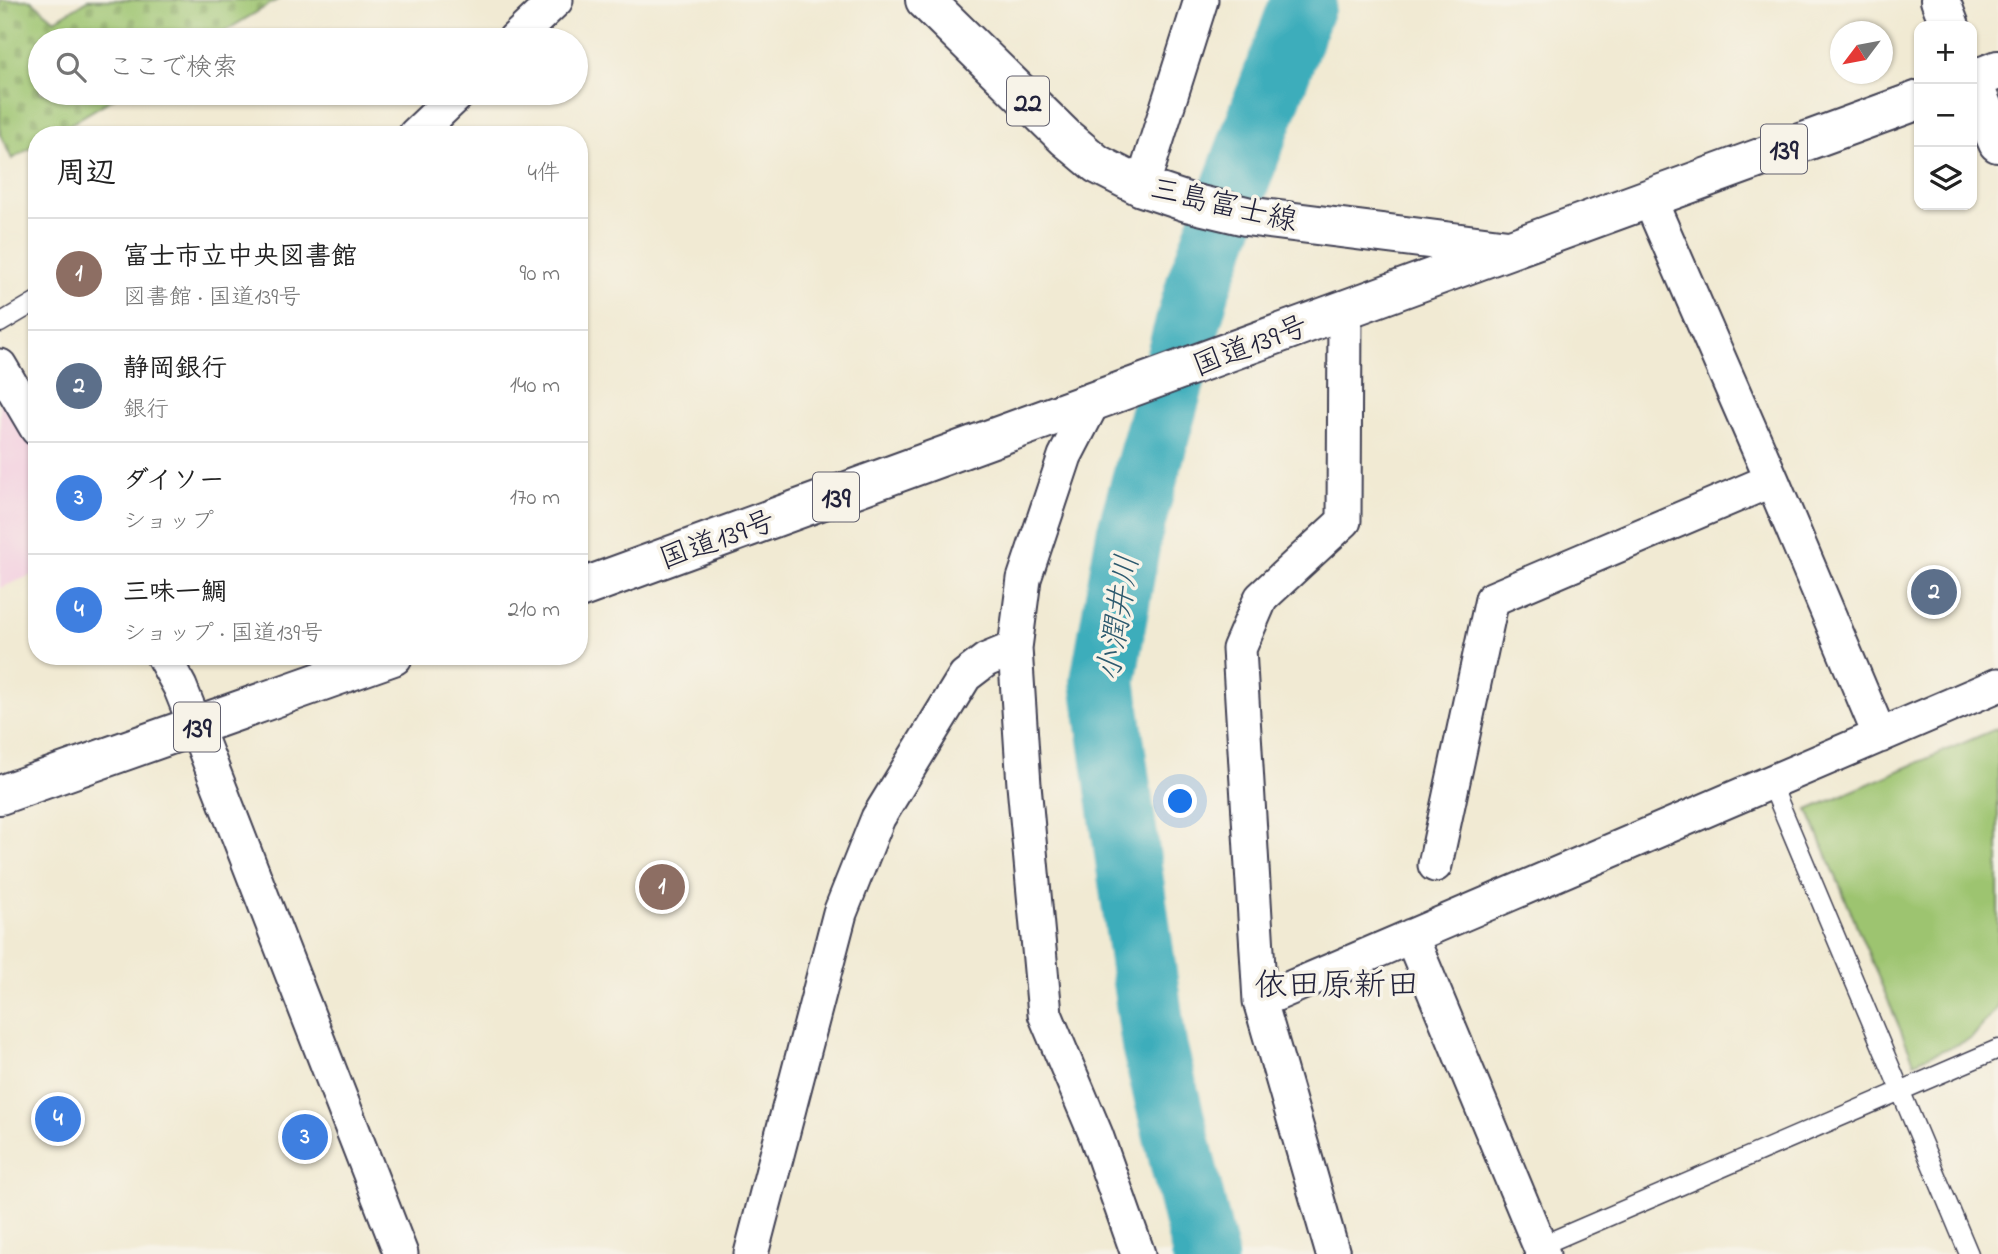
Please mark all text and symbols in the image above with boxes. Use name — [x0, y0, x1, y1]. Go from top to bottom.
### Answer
north arrow — [1830, 21, 1893, 84]
map controls — [1914, 21, 1977, 210]
button: + — [1914, 21, 1977, 84]
search box — [28, 28, 588, 105]
icon: search — [52, 48, 90, 86]
text: ここで検索 — [108, 50, 238, 88]
road number: 22 — [1007, 76, 1049, 126]
button: − — [1914, 84, 1977, 147]
road number: 139 — [1761, 124, 1807, 174]
button: layers — [1914, 147, 1977, 210]
text: 周辺 — [56, 153, 116, 197]
text: 4件 — [528, 158, 560, 191]
street label: 三島富士線 — [1145, 169, 1301, 245]
text: 富士市立中央図書館 — [123, 239, 357, 277]
text: 1 — [75, 258, 83, 291]
text: 90 m — [520, 258, 560, 291]
text: 図書館 · 国道139号 — [123, 282, 301, 315]
street label: 国道139号 — [1187, 306, 1315, 390]
text: 静岡銀行 — [123, 351, 227, 389]
text: 2 — [73, 370, 85, 403]
text: 140 m — [510, 370, 560, 403]
text: 銀行 — [123, 394, 169, 427]
text: ダイソー — [123, 463, 224, 501]
road number: 139 — [813, 472, 859, 522]
text: 3 — [74, 482, 84, 515]
text: 170 m — [510, 482, 560, 515]
street label: 国道139号 — [654, 500, 782, 583]
text: ショップ — [123, 506, 214, 539]
water label: 小潤井川 — [1087, 552, 1154, 685]
pin: 2 — [1911, 566, 1957, 618]
text: 三味一鯛 — [123, 575, 227, 613]
text: 4 — [74, 594, 84, 627]
text: 210 m — [508, 594, 560, 627]
text: ショップ · 国道139号 — [123, 618, 323, 651]
road number: 139 — [174, 702, 220, 752]
your location — [1163, 784, 1197, 818]
pin: 1 — [639, 861, 685, 913]
district label: 依田原新田 — [1255, 963, 1420, 1011]
pin: 4 — [35, 1093, 81, 1145]
pin: 3 — [282, 1111, 328, 1163]

